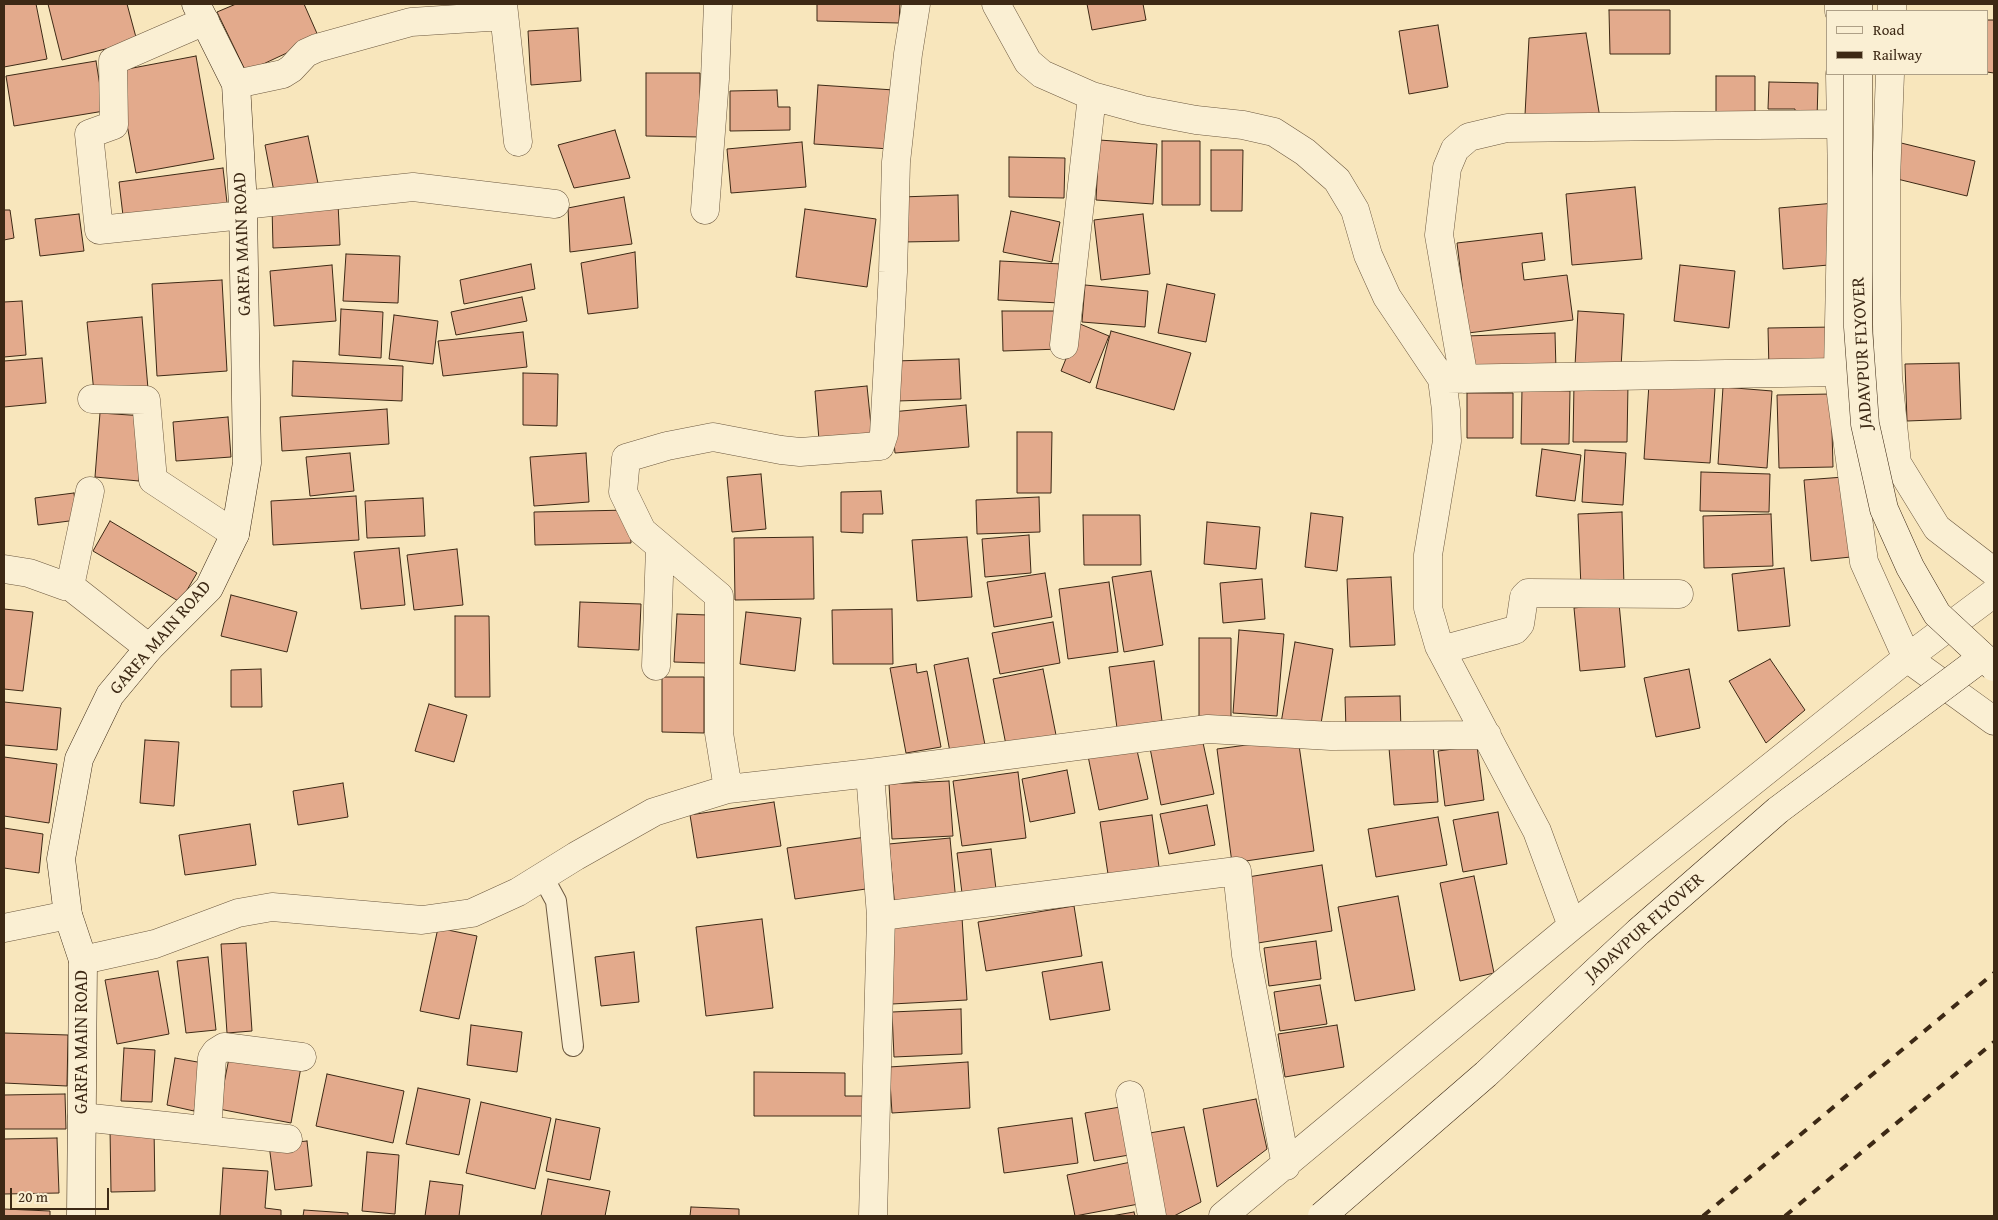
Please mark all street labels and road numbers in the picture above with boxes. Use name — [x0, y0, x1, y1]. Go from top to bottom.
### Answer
street label: GARFA MAIN ROAD — [230, 172, 256, 316]
street label: JADAVPUR FLYOVER — [1848, 276, 1878, 430]
street label: GARFA MAIN ROAD — [106, 577, 216, 699]
street label: JADAVPUR FLYOVER — [1581, 869, 1709, 987]
street label: GARFA MAIN ROAD — [71, 970, 93, 1114]

